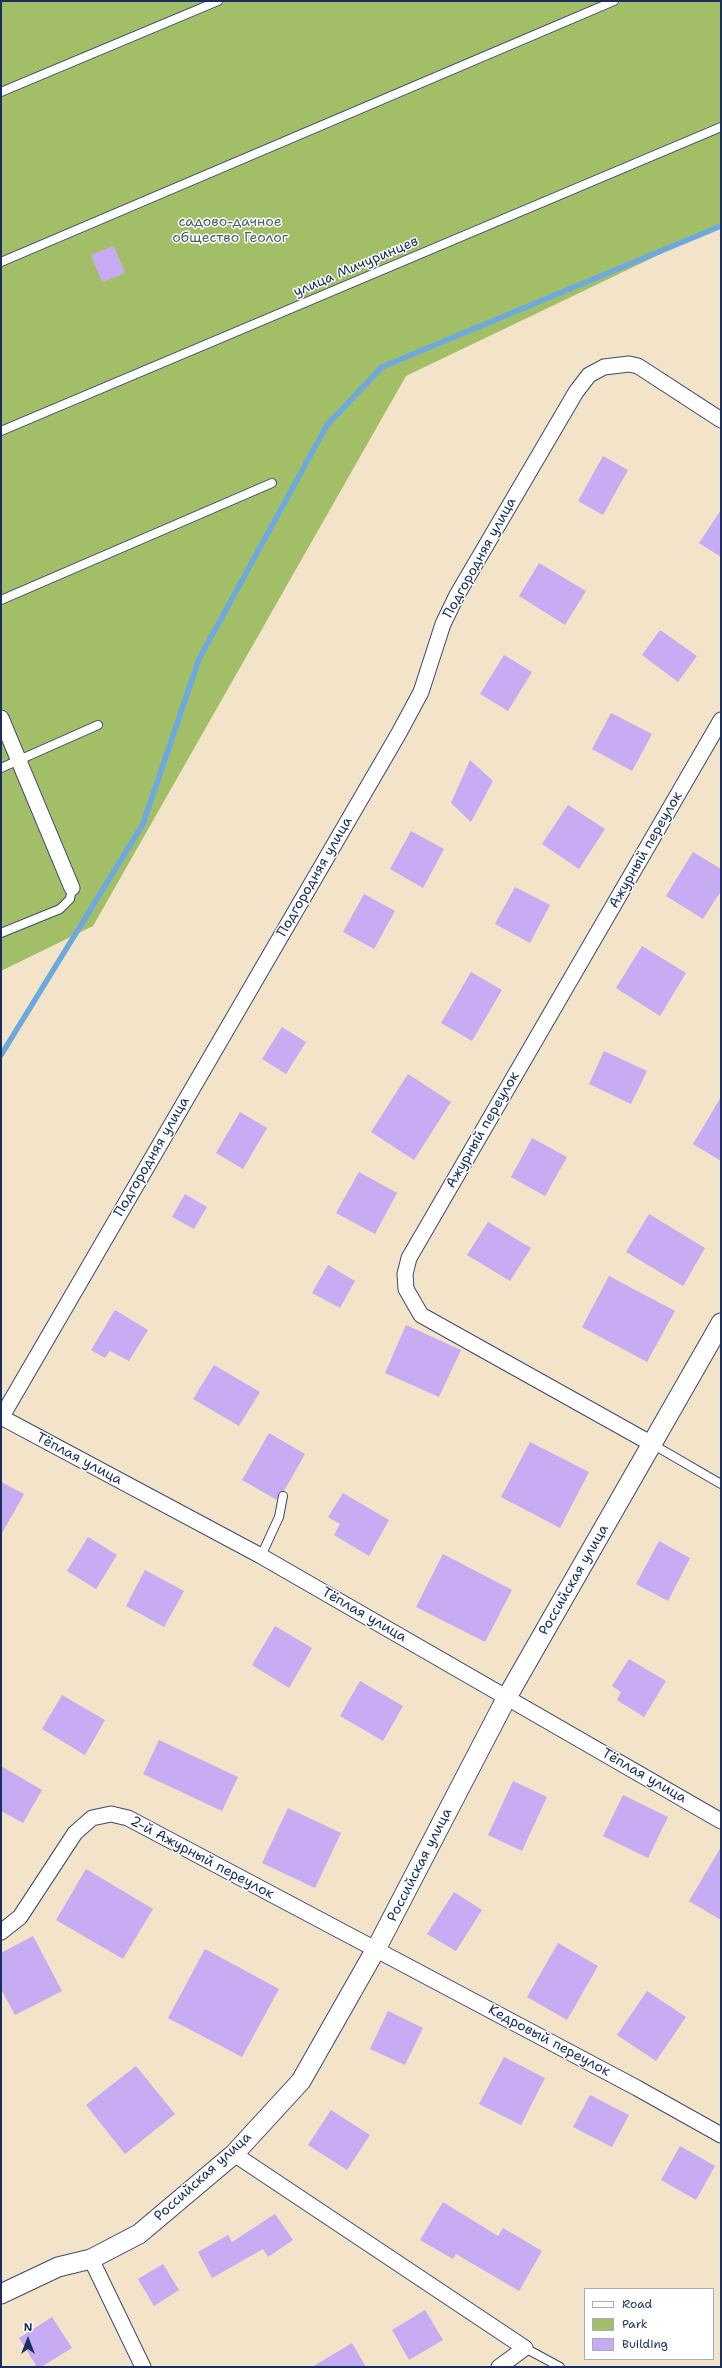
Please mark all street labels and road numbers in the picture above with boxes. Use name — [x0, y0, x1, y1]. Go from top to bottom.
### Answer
street label: улица Мичуринцев — [291, 233, 421, 301]
street label: Подгородняя улица — [440, 495, 520, 621]
street label: Ажурный переулок — [606, 789, 686, 911]
street label: Подгородняя улица — [274, 814, 356, 940]
street label: Ажурный переулок — [443, 1069, 523, 1191]
street label: Подгородняя улица — [111, 1094, 193, 1220]
street label: Тёплая улица — [33, 1429, 125, 1489]
street label: Российская улица — [535, 1522, 613, 1638]
street label: Тёплая улица — [319, 1584, 409, 1646]
street label: Тёплая улица — [599, 1745, 689, 1807]
street label: Российская улица — [384, 1805, 456, 1925]
street label: 2-й Ажурный переулок — [127, 1813, 277, 1903]
street label: Кедровый переулок — [485, 2002, 613, 2080]
street label: Российская улица — [151, 2129, 255, 2225]

